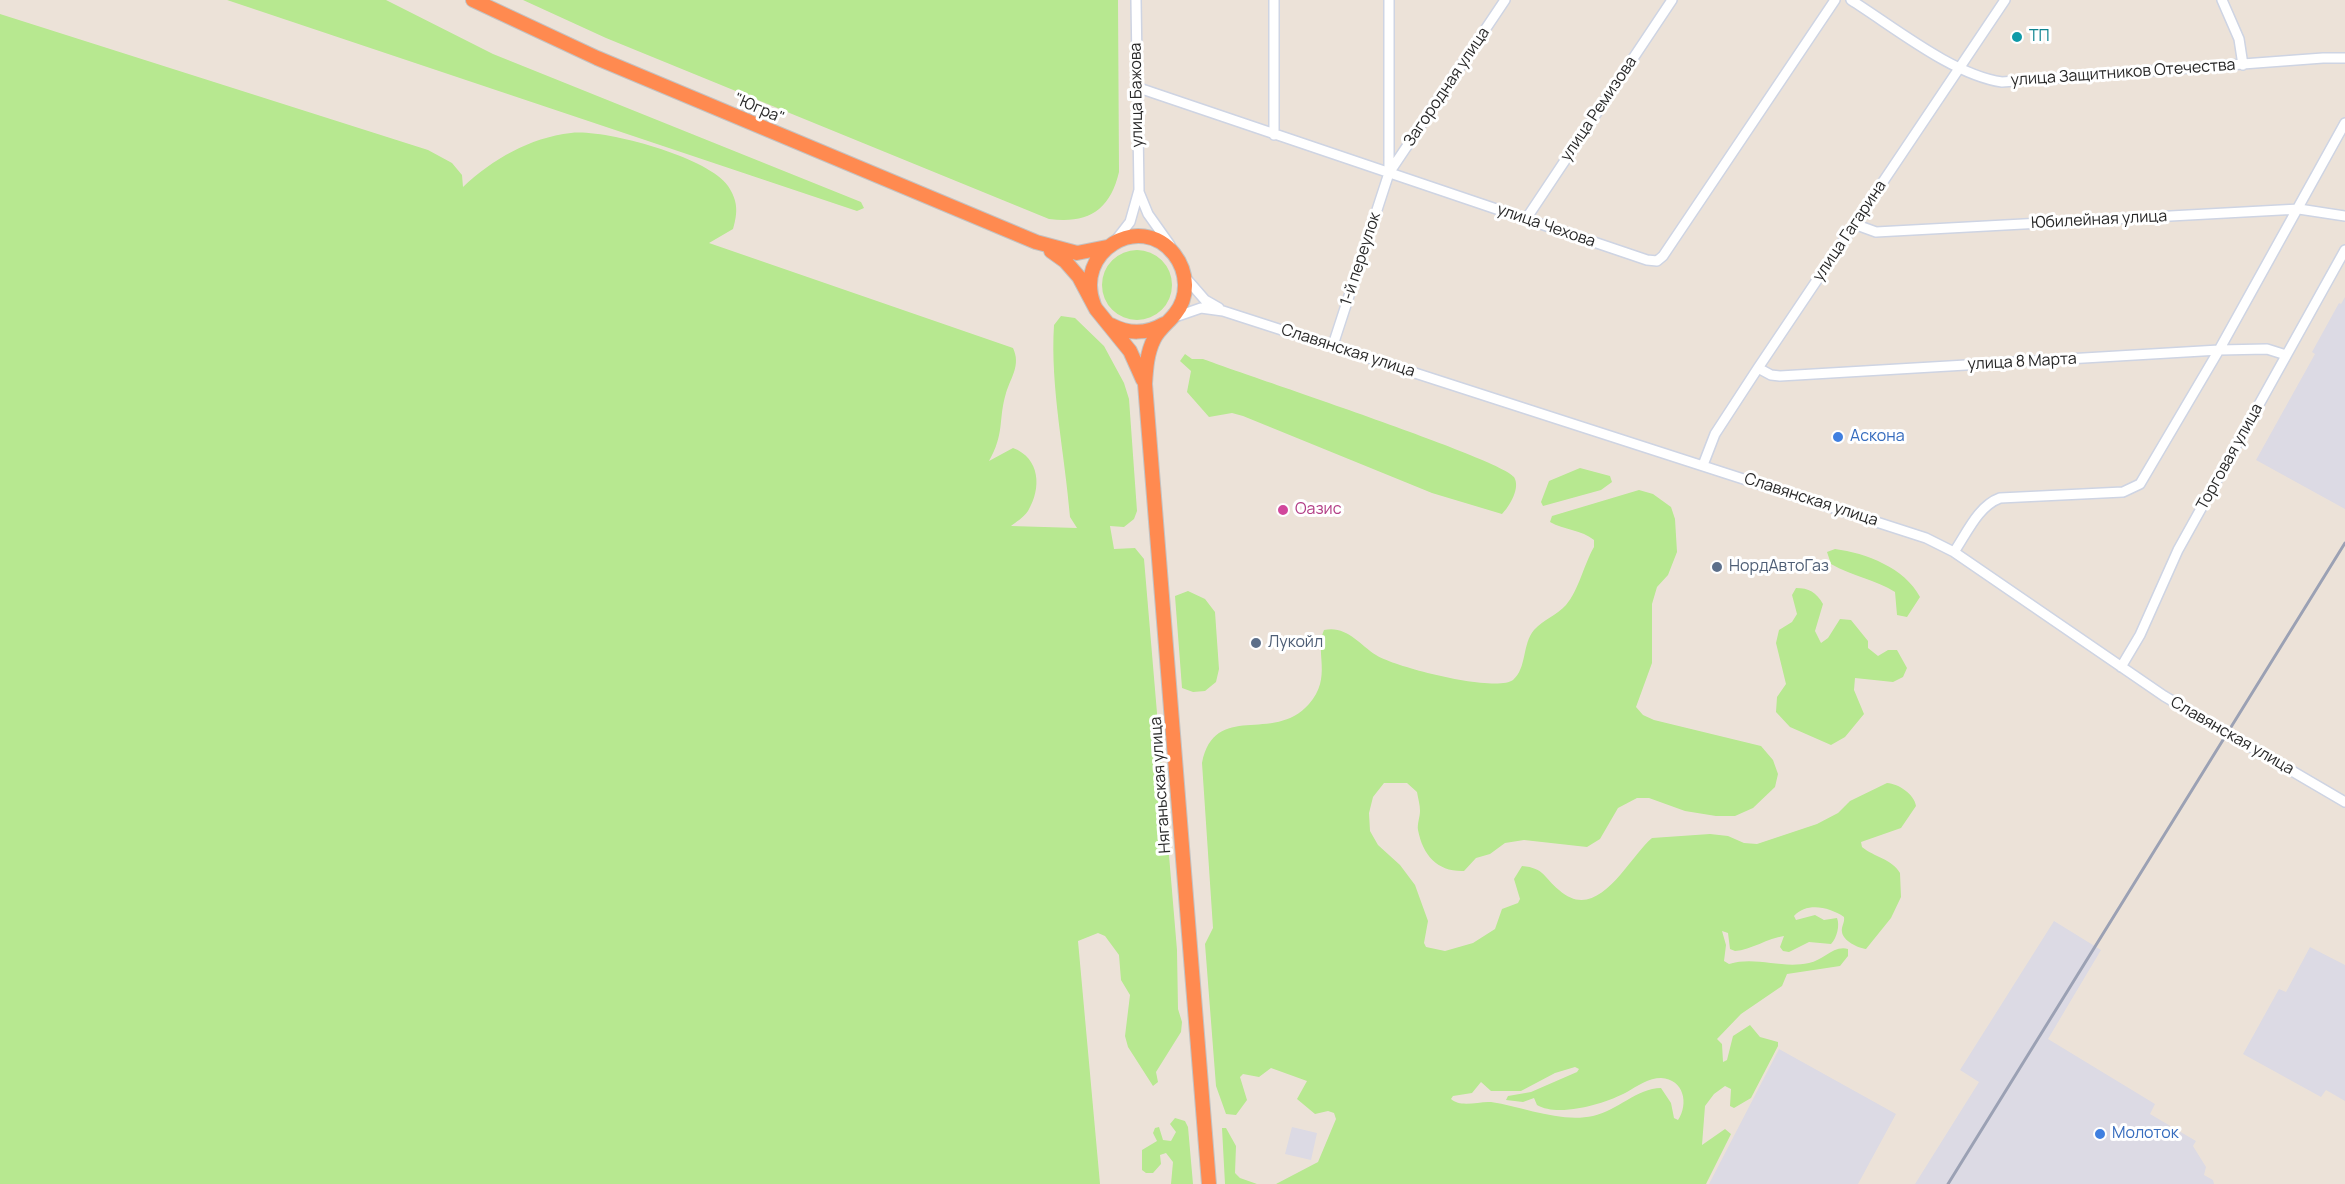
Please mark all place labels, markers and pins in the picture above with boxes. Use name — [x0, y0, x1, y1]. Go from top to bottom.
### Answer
place label: ТП — [2029, 27, 2050, 47]
marker: ТП — [2010, 30, 2024, 44]
place label: Аскона — [1850, 427, 1905, 447]
marker: Аскона — [1831, 430, 1845, 444]
place label: Оазис — [1295, 500, 1342, 520]
marker: Оазис — [1276, 503, 1290, 517]
place label: НордАвтоГаз — [1729, 557, 1829, 577]
marker: НордАвтоГаз — [1710, 560, 1724, 574]
place label: Лукойл — [1268, 633, 1323, 653]
marker: Лукойл — [1249, 636, 1263, 650]
place label: Молоток — [2112, 1124, 2179, 1144]
marker: Молоток — [2093, 1127, 2107, 1141]

